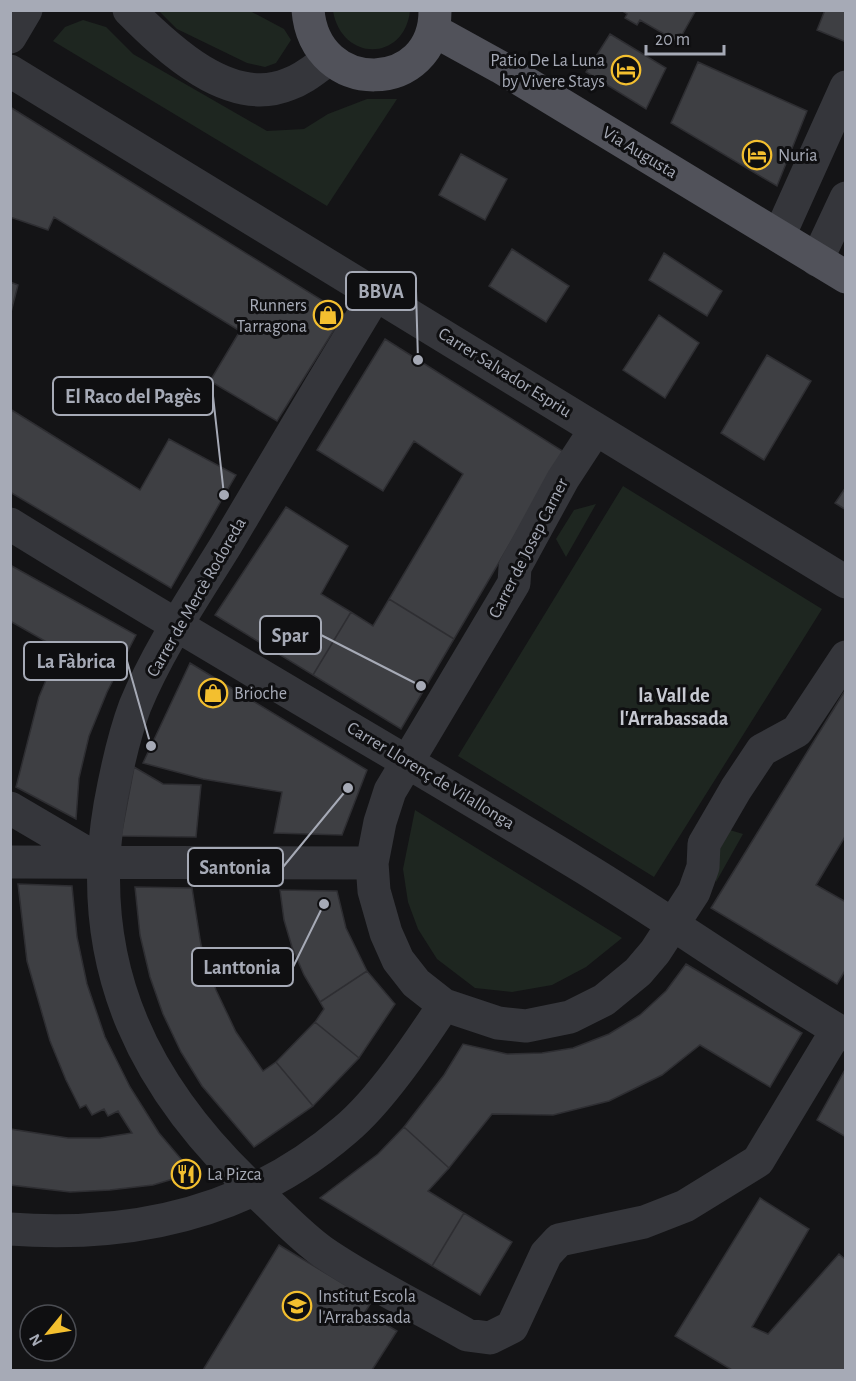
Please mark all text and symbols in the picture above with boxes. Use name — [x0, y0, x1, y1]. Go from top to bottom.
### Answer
scale bar — [646, 18, 724, 56]
text: 20 m — [655, 31, 690, 49]
place label: Patio De La Luna by Vivere Stays — [490, 52, 605, 91]
hotel icon: Patio De La Luna by Vivere Stays — [610, 54, 642, 86]
street label: Via Augusta — [599, 124, 680, 182]
hotel icon: Nuria — [741, 139, 773, 171]
place label: Nuria — [778, 147, 818, 165]
callout: BBVA — [346, 272, 416, 310]
text: BBVA — [358, 282, 404, 302]
place label: Runners Tarragona — [236, 297, 307, 336]
shop icon: Runners Tarragona — [312, 299, 344, 331]
street label: Carrer Salvador Espriu — [435, 325, 574, 421]
callout: El Raco del Pagès — [53, 377, 213, 415]
text: El Raco del Pagès — [65, 387, 201, 407]
street label: Carrer de Josep Carner — [486, 475, 572, 621]
street label: Carrer de Mercè Rodoreda — [144, 515, 250, 680]
callout: Spar — [260, 616, 321, 654]
text: Spar — [272, 626, 308, 646]
callout: La Fàbrica — [24, 642, 127, 680]
text: La Fàbrica — [36, 652, 116, 672]
shop icon: Brioche — [197, 677, 229, 709]
place label: Brioche — [234, 685, 287, 703]
district label: la Vall de l'Arrabassada — [620, 686, 729, 729]
street label: Carrer Llorenç de Vilallonga — [344, 719, 517, 833]
callout: Santonia — [188, 848, 283, 886]
text: Santonia — [199, 858, 271, 878]
callout: Lanttonia — [192, 948, 293, 986]
text: Lanttonia — [203, 958, 281, 978]
restaurant icon: La Pizca — [170, 1158, 202, 1190]
place label: La Pizca — [207, 1166, 262, 1184]
place label: Institut Escola l'Arrabassada — [318, 1288, 416, 1327]
school or university icon: Institut Escola l'Arrabassada — [281, 1290, 313, 1322]
north arrow — [18, 1303, 78, 1363]
text: N — [26, 1331, 46, 1349]

